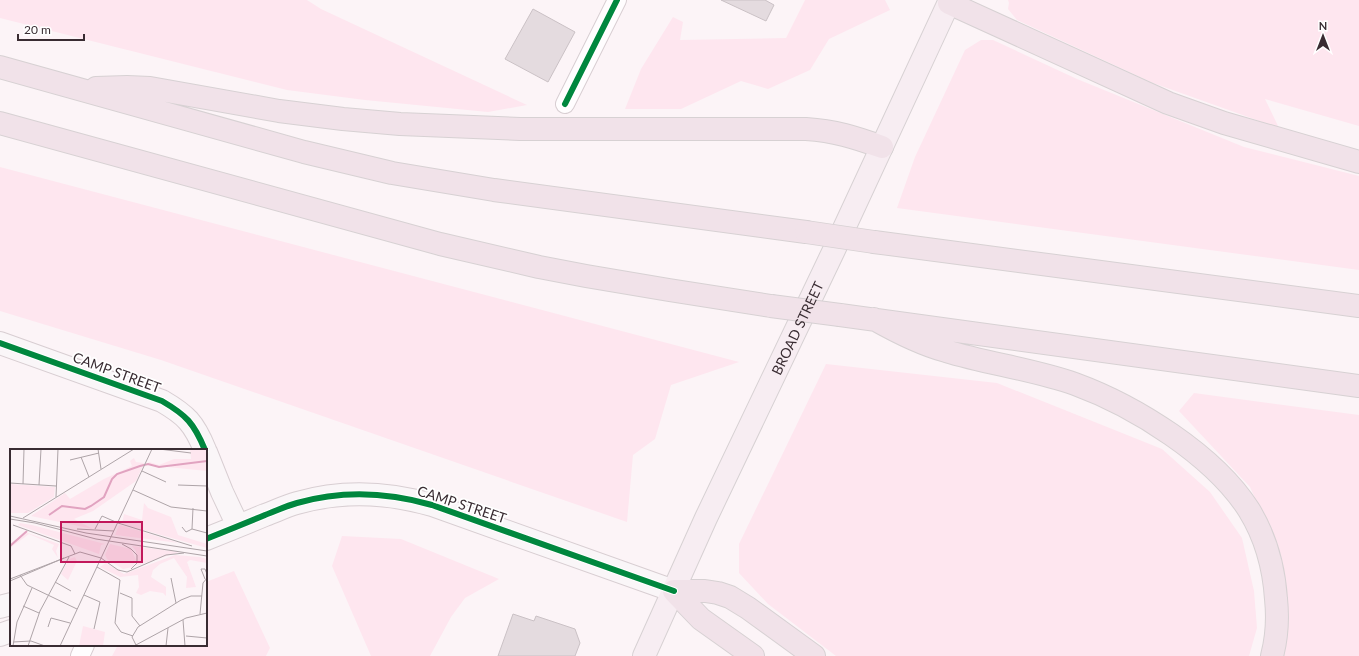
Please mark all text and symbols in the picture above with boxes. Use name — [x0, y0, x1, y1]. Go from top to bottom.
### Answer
scale bar — [18, 16, 84, 42]
north arrow — [1303, 16, 1343, 56]
text: N — [1319, 19, 1327, 32]
text: 20 m — [24, 22, 51, 37]
street label: BROAD STREET — [767, 278, 827, 377]
street label: CAMP STREET — [71, 348, 164, 396]
inset map — [10, 449, 207, 646]
street label: CAMP STREET — [415, 482, 509, 527]

